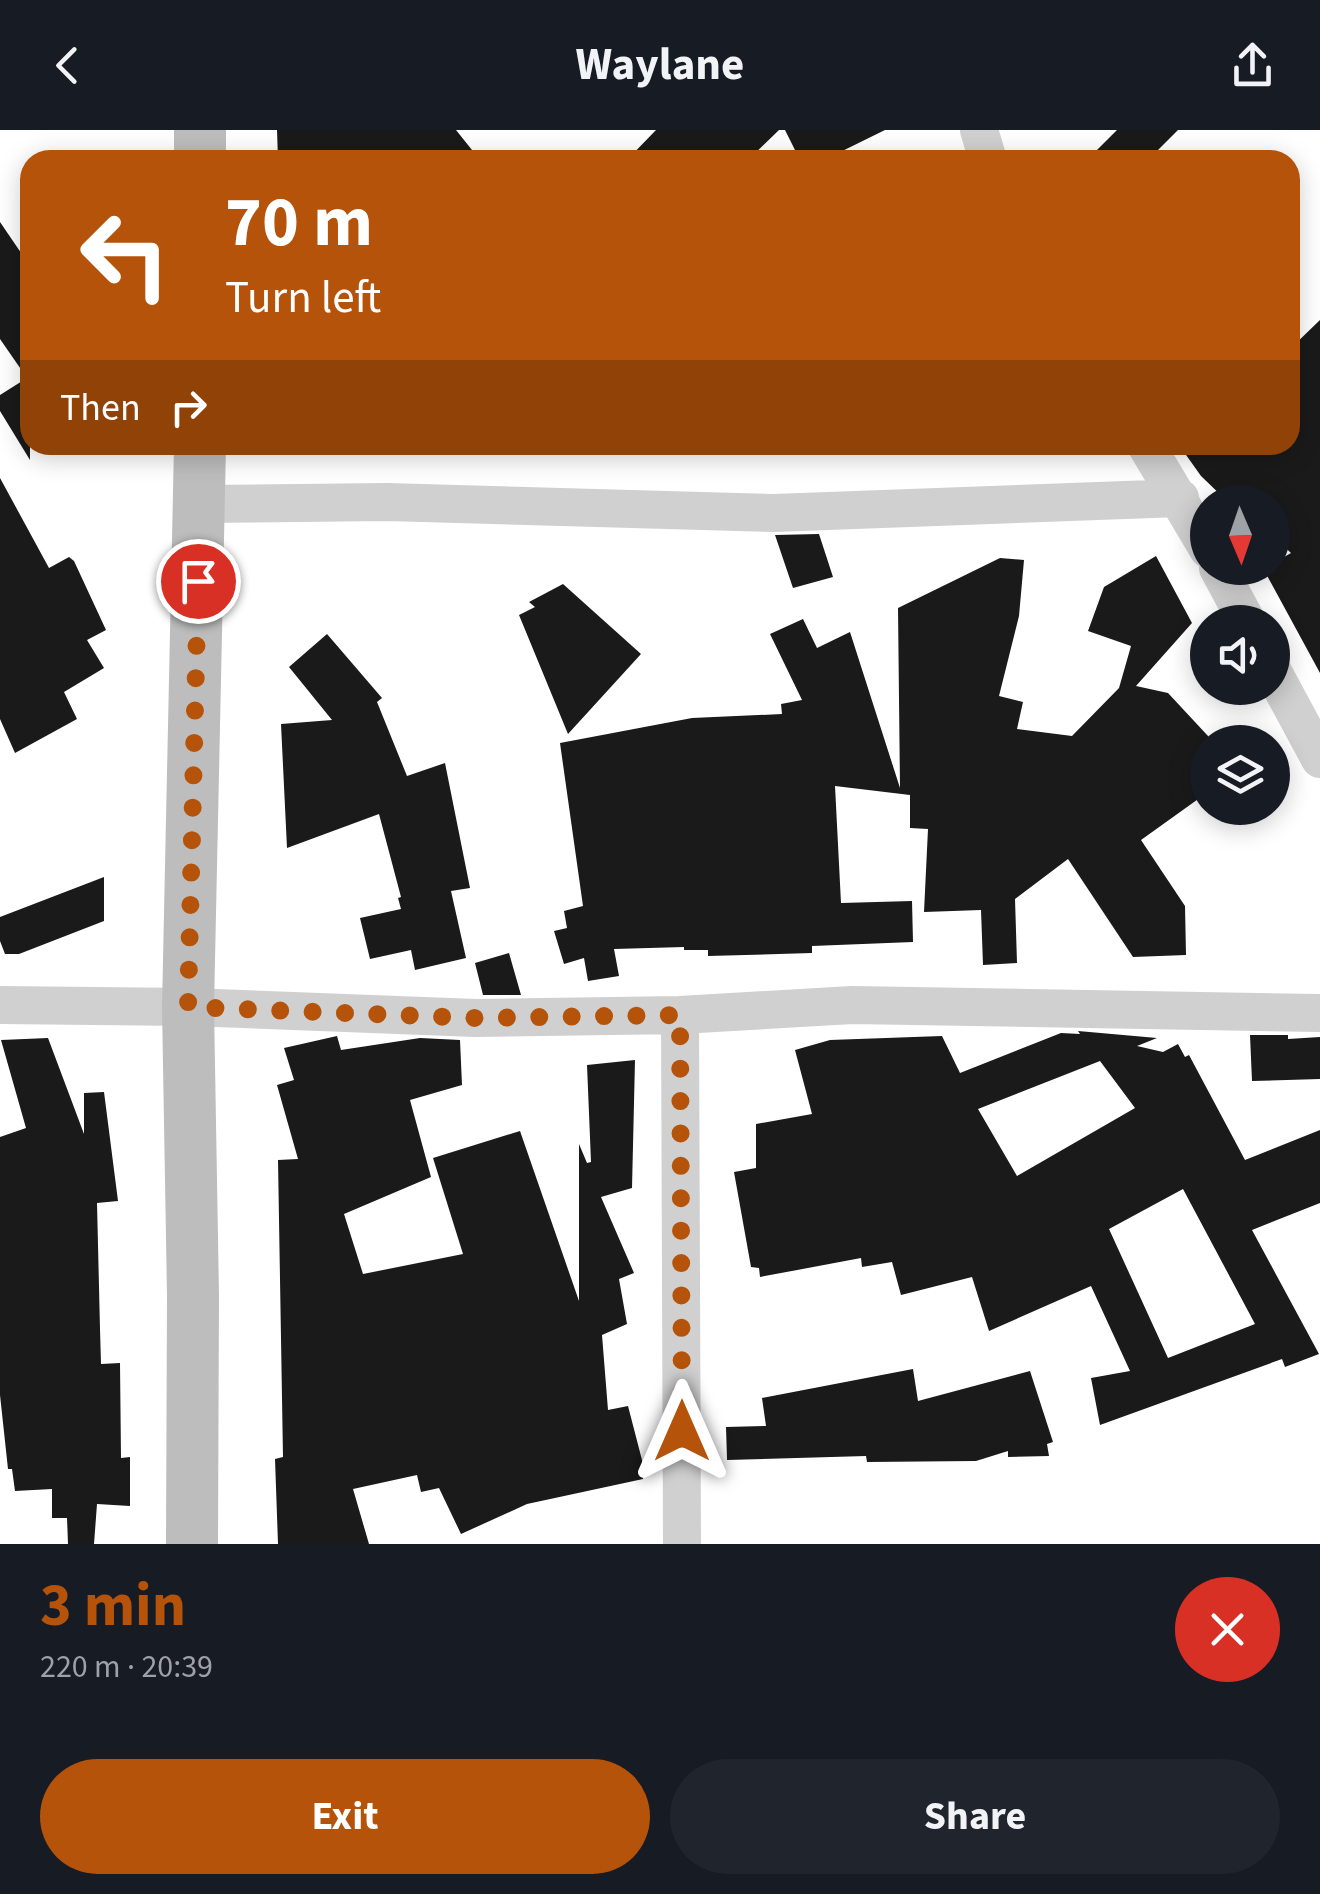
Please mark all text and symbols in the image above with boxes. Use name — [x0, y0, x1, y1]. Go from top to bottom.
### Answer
text: Waylane — [576, 33, 744, 97]
icon: back — [40, 38, 95, 93]
icon: share — [1225, 38, 1280, 93]
text: 70 m — [225, 173, 373, 273]
icon: left — [60, 190, 190, 320]
text: Turn left — [225, 266, 381, 330]
icon: right — [161, 380, 216, 435]
text: Then — [60, 381, 141, 435]
north arrow — [1190, 485, 1290, 585]
map controls — [1190, 485, 1290, 825]
pin — [156, 539, 241, 624]
icon: arrive — [171, 554, 226, 609]
button: sound — [1190, 605, 1290, 705]
button: layers — [1190, 725, 1290, 825]
position arrow — [630, 1379, 734, 1483]
text: 3 min — [40, 1564, 186, 1649]
button: close — [1175, 1577, 1280, 1682]
text: 220 m · 20:39 — [40, 1644, 213, 1690]
button: Exit — [40, 1759, 650, 1874]
button: Share — [670, 1759, 1280, 1874]

